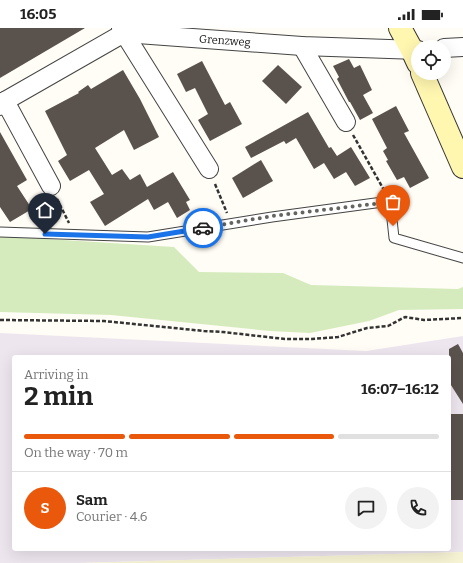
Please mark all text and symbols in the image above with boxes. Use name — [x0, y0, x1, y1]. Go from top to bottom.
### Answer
text: 16:05 — [20, 5, 57, 23]
street label: Grenzweg — [199, 33, 251, 49]
map controls — [411, 40, 451, 80]
button: locate — [411, 40, 451, 80]
pin — [376, 185, 410, 226]
icon: bag — [382, 191, 404, 213]
pin — [28, 193, 62, 234]
icon: home — [34, 199, 56, 221]
courier — [183, 208, 223, 248]
icon: car — [192, 217, 214, 239]
text: Arriving in — [24, 367, 89, 382]
text: 16:07–16:12 — [361, 380, 439, 398]
text: 2 min — [24, 381, 93, 412]
text: On the way · 70 m — [24, 445, 128, 460]
button: chat — [345, 487, 387, 529]
button: phone — [397, 487, 439, 529]
text: Sam — [76, 491, 108, 509]
text: S — [40, 499, 50, 517]
text: Courier · 4.6 — [76, 509, 148, 524]

